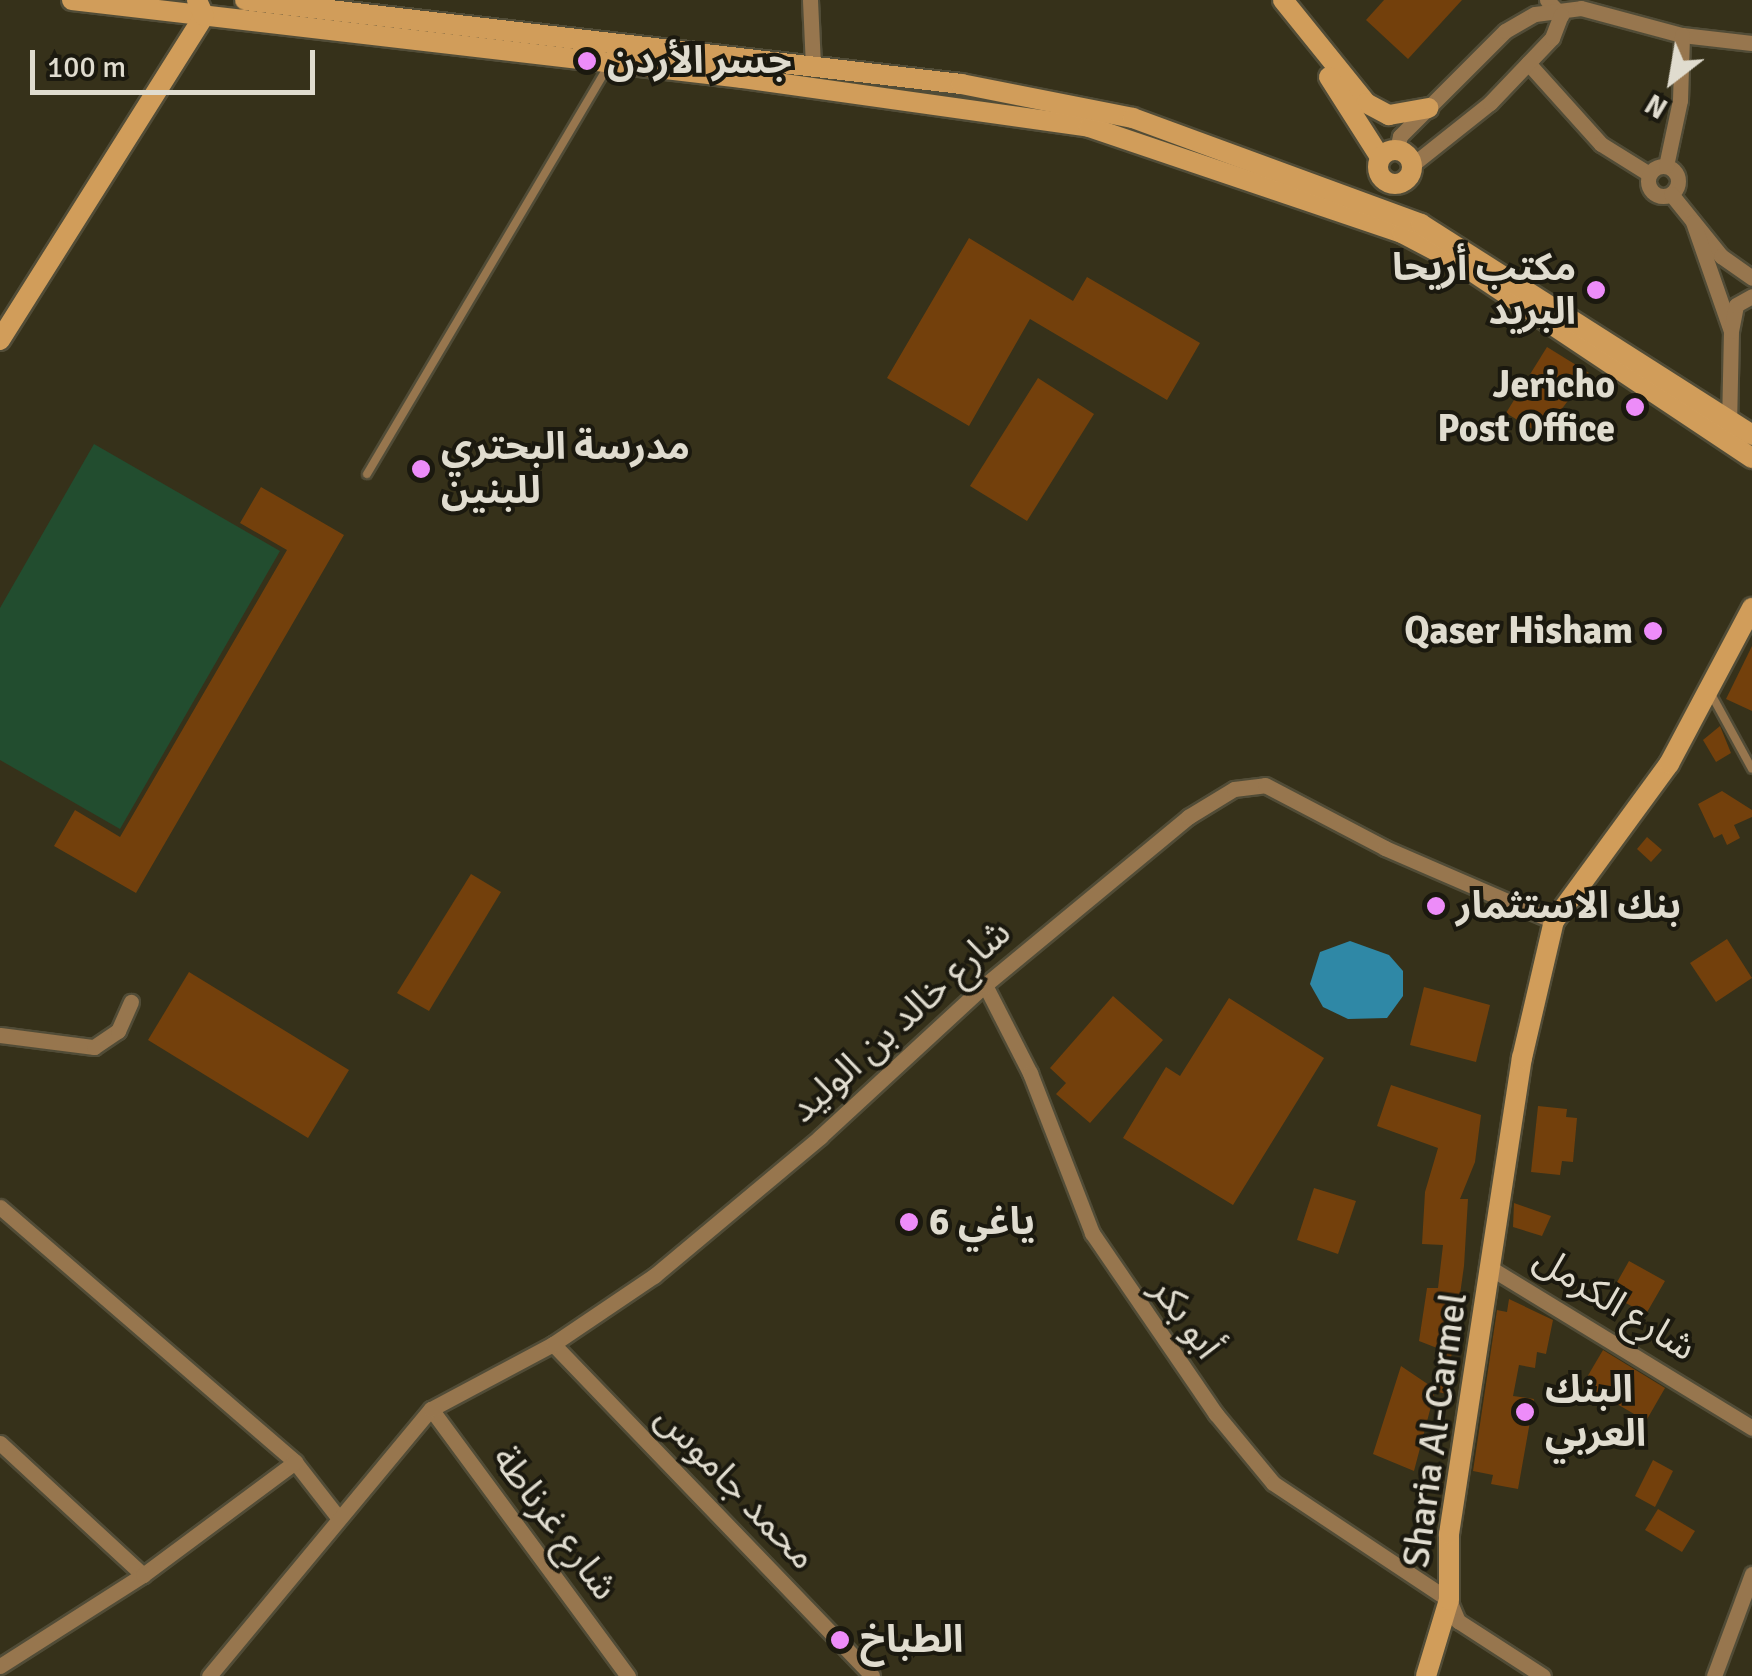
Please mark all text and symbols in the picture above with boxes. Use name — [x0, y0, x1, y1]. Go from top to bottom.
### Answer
scale bar — [35, 30, 320, 92]
north arrow — [1622, 30, 1722, 130]
place label: جسر الأردن — [607, 38, 792, 84]
text: 100 m — [47, 49, 126, 86]
marker: جسر الأردن — [576, 50, 598, 72]
text: N — [1639, 86, 1674, 125]
place label: مكتب أريحا البريد — [1392, 245, 1576, 334]
marker: مكتب أريحا البريد — [1585, 279, 1607, 301]
place label: Jericho Post Office — [1437, 362, 1615, 452]
marker: Jericho Post Office — [1624, 396, 1646, 418]
place label: مدرسة البحتري للبنين — [441, 424, 690, 514]
marker: مدرسة البحتري للبنين — [410, 458, 432, 480]
place label: Qaser Hisham — [1404, 608, 1633, 654]
marker: Qaser Hisham — [1642, 620, 1664, 642]
place label: بنك الاستثمار — [1456, 883, 1681, 929]
marker: بنك الاستثمار — [1425, 895, 1447, 917]
street label: شارع خالد بن الوليد — [780, 910, 1020, 1132]
place label: ياغي 6 — [929, 1199, 1035, 1245]
marker: ياغي 6 — [898, 1211, 920, 1233]
street label: شارع الكرمل — [1526, 1235, 1704, 1371]
street label: أبو بكر — [1141, 1268, 1231, 1368]
street label: Sharia Al-Carmel — [1393, 1290, 1477, 1570]
place label: البنك العربي — [1545, 1367, 1646, 1456]
street label: محمد جاموس — [646, 1395, 826, 1579]
marker: البنك العربي — [1514, 1401, 1536, 1423]
street label: شارع غرناطة — [482, 1437, 628, 1609]
place label: الطباخ — [860, 1617, 963, 1663]
marker: الطباخ — [829, 1629, 851, 1651]

